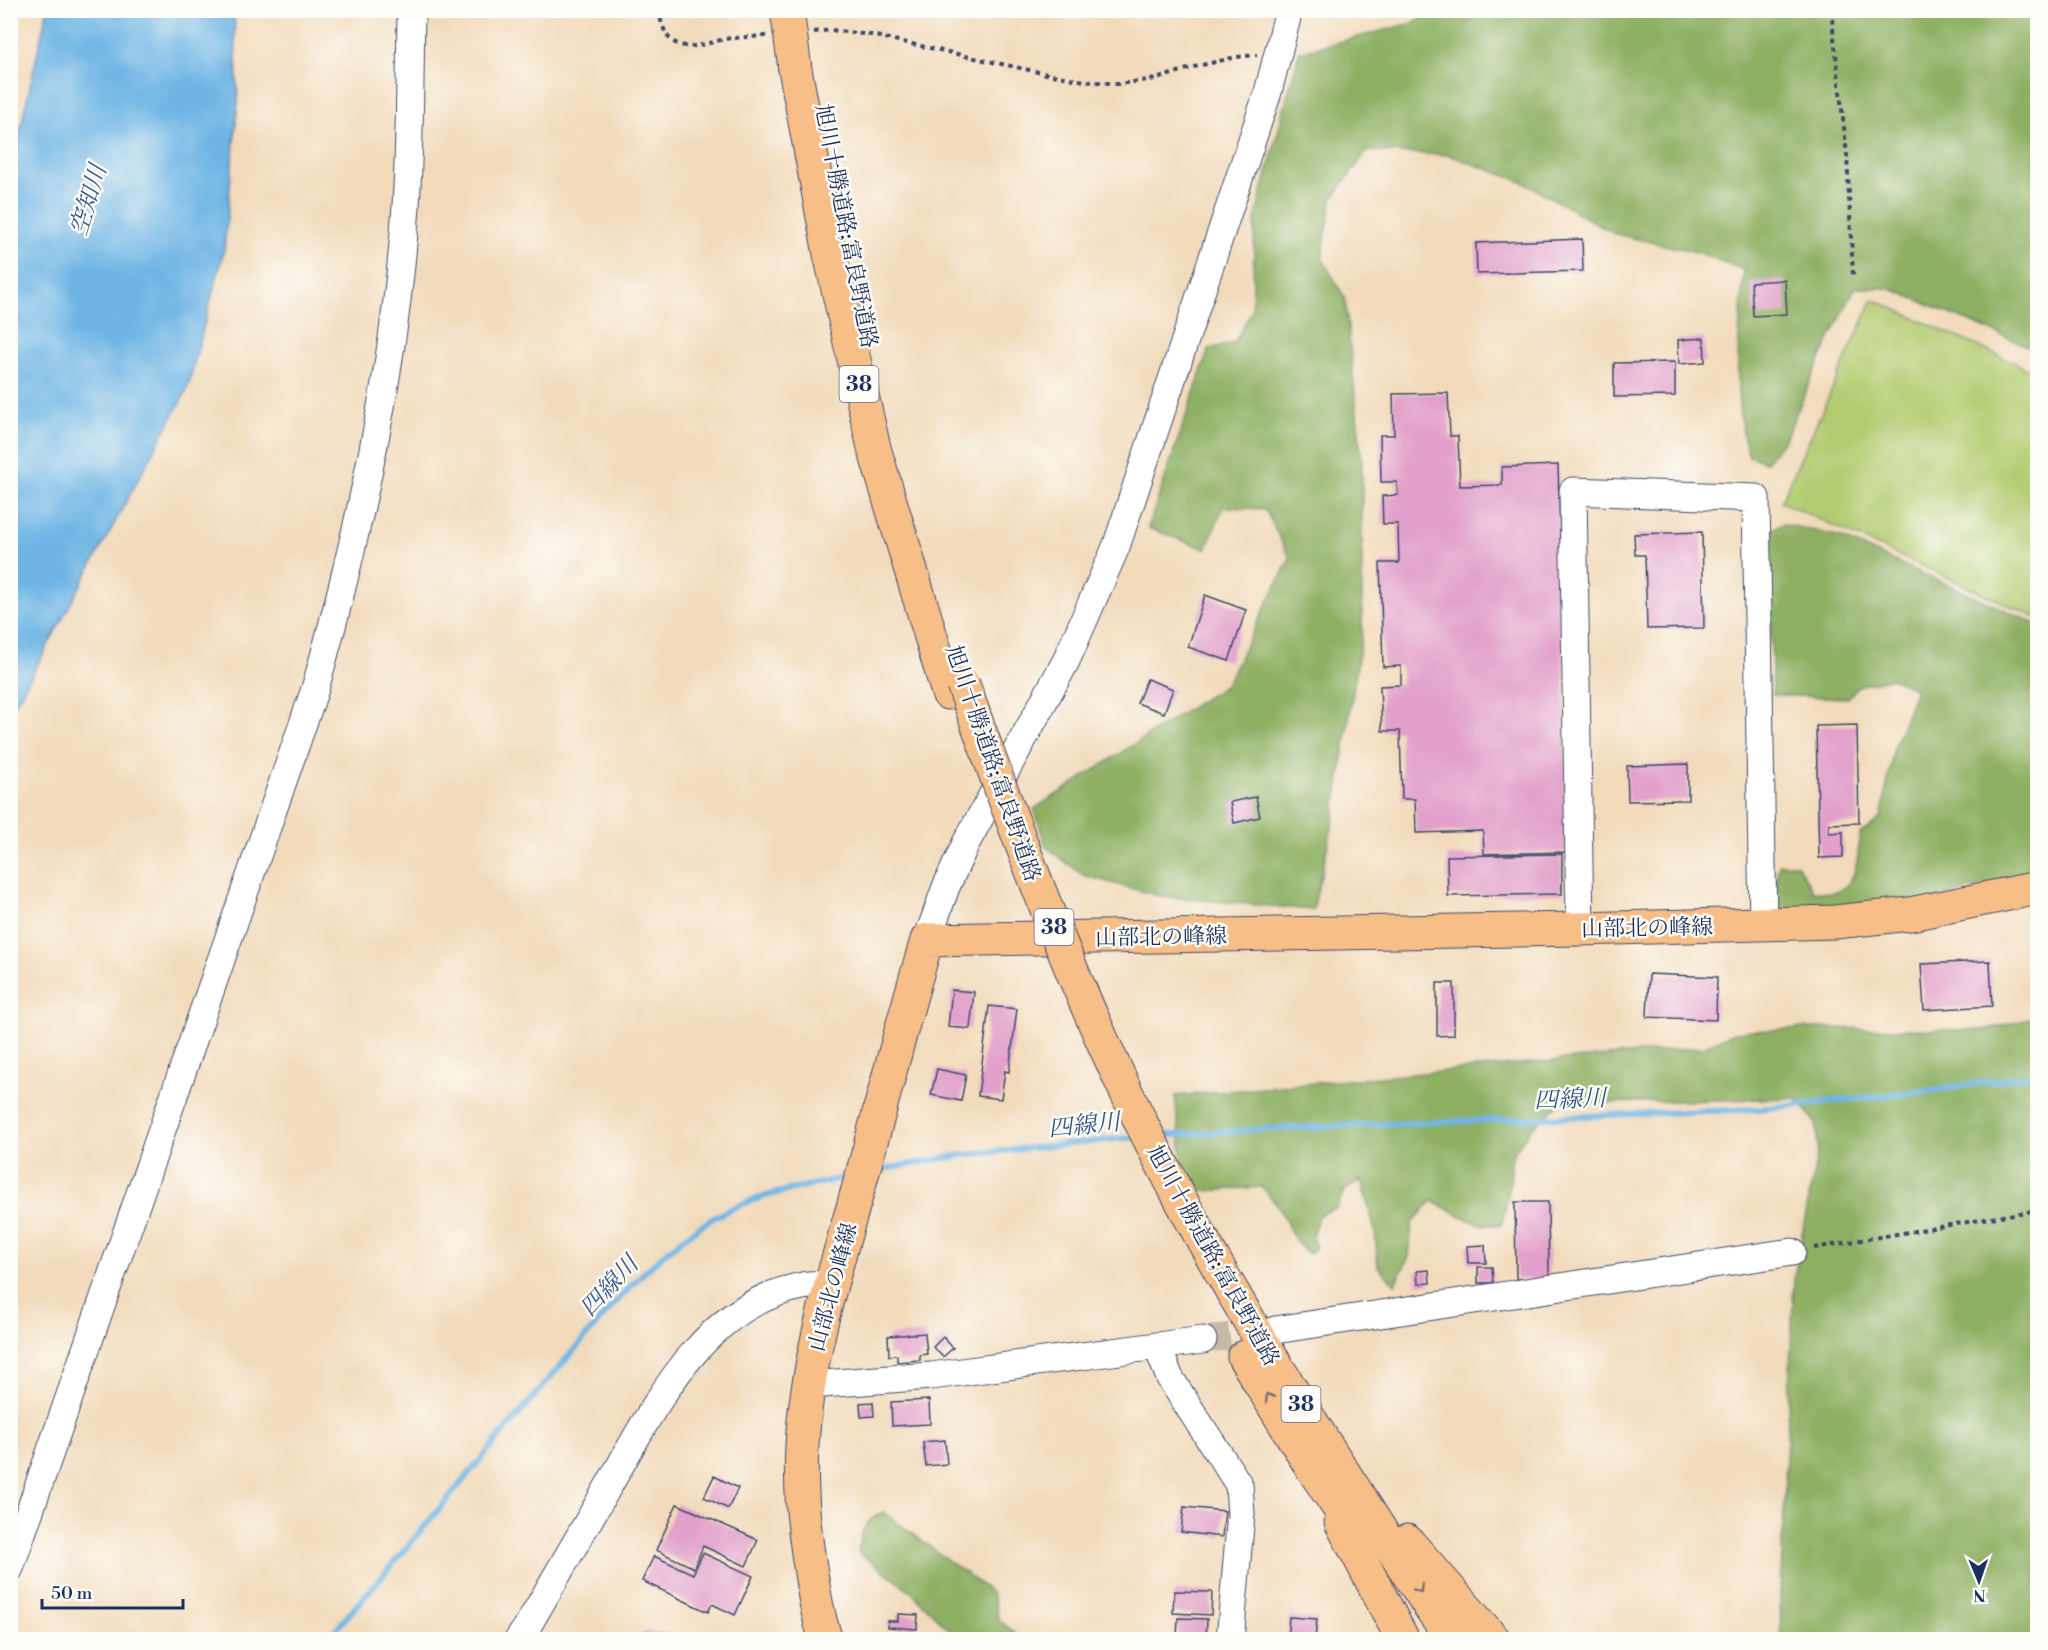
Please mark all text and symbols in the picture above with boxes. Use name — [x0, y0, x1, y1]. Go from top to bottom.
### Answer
street label: 旭川十勝道路;富良野道路 — [809, 102, 882, 351]
water label: 空知川 — [64, 159, 115, 239]
road number: 38 — [840, 366, 878, 402]
street label: 旭川十勝道路;富良野道路 — [939, 642, 1046, 885]
road number: 38 — [1034, 909, 1074, 945]
street label: 山部北の峰線 — [1581, 914, 1713, 943]
street label: 山部北の峰線 — [1095, 923, 1227, 952]
water label: 四線川 — [1534, 1084, 1610, 1116]
water label: 四線川 — [1047, 1107, 1124, 1145]
street label: 旭川十勝道路;富良野道路 — [1141, 1141, 1285, 1371]
street label: 山部北の峰線 — [803, 1220, 864, 1355]
water label: 四線川 — [574, 1248, 647, 1323]
road number: 38 — [1282, 1386, 1320, 1422]
one-way arrow — [1264, 1393, 1276, 1403]
north arrow — [1949, 1551, 2009, 1611]
scale bar — [42, 1572, 183, 1610]
text: 50 m — [51, 1582, 93, 1605]
one-way arrow — [1412, 1582, 1423, 1593]
text: N — [1972, 1585, 1986, 1605]

